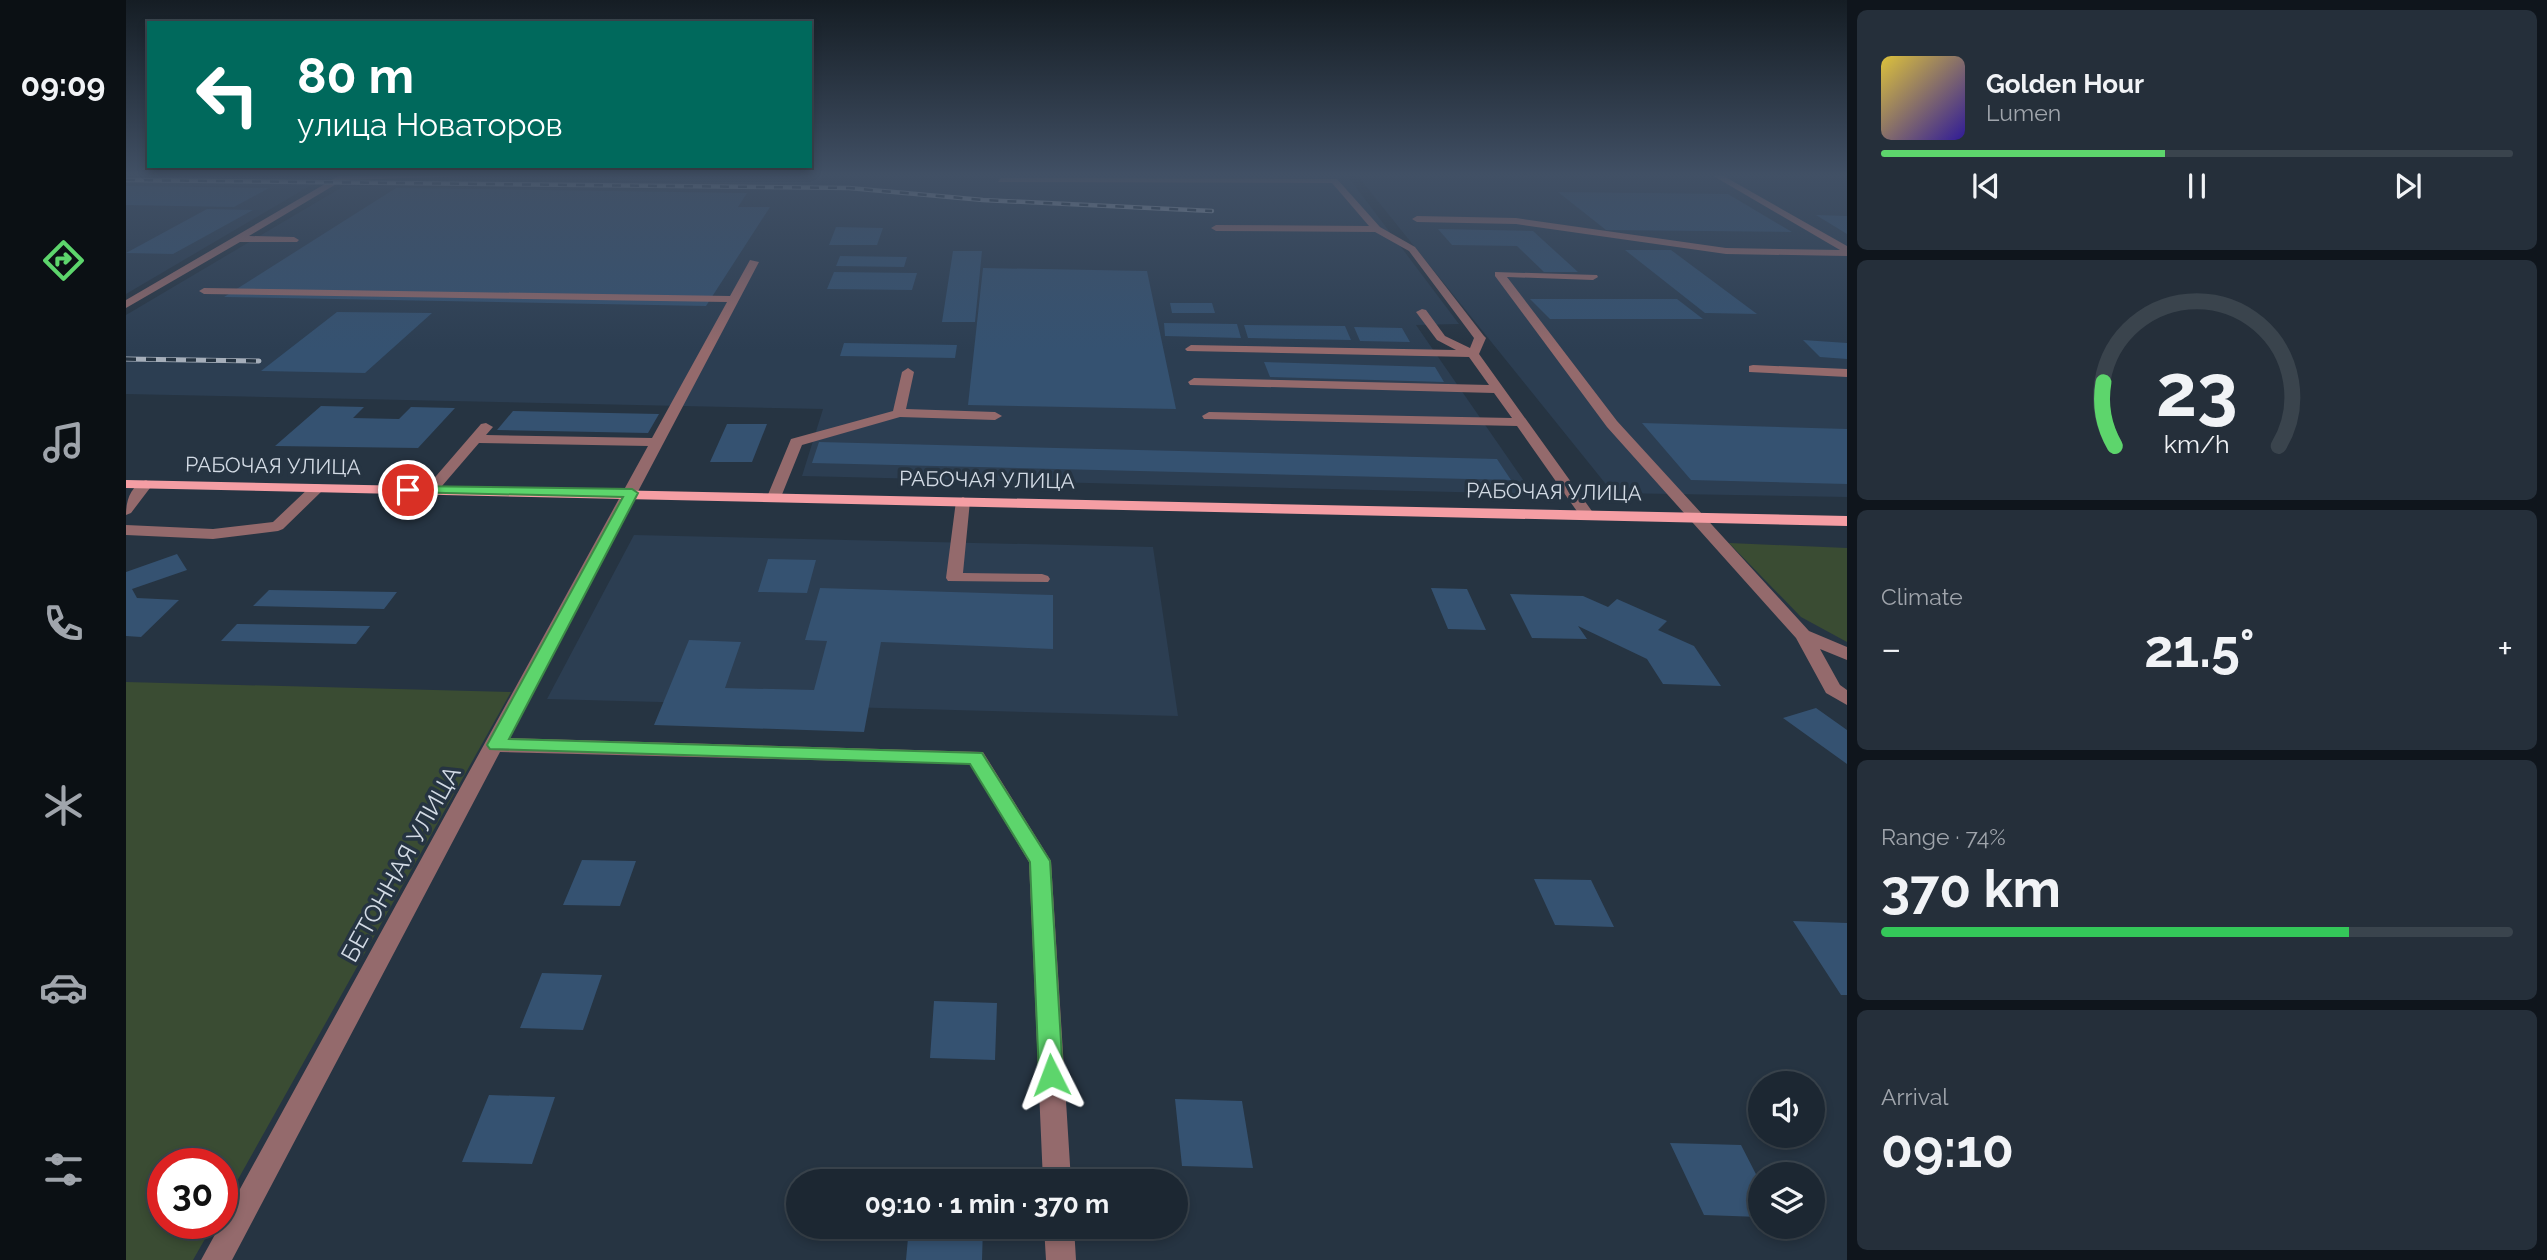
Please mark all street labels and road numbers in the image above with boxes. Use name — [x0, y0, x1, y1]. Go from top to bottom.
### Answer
street label: РАБОЧАЯ УЛИЦА — [185, 451, 361, 480]
street label: РАБОЧАЯ УЛИЦА — [899, 465, 1075, 494]
street label: РАБОЧАЯ УЛИЦА — [1466, 477, 1642, 506]
street label: БЕТОННАЯ УЛИЦА — [335, 761, 466, 967]

